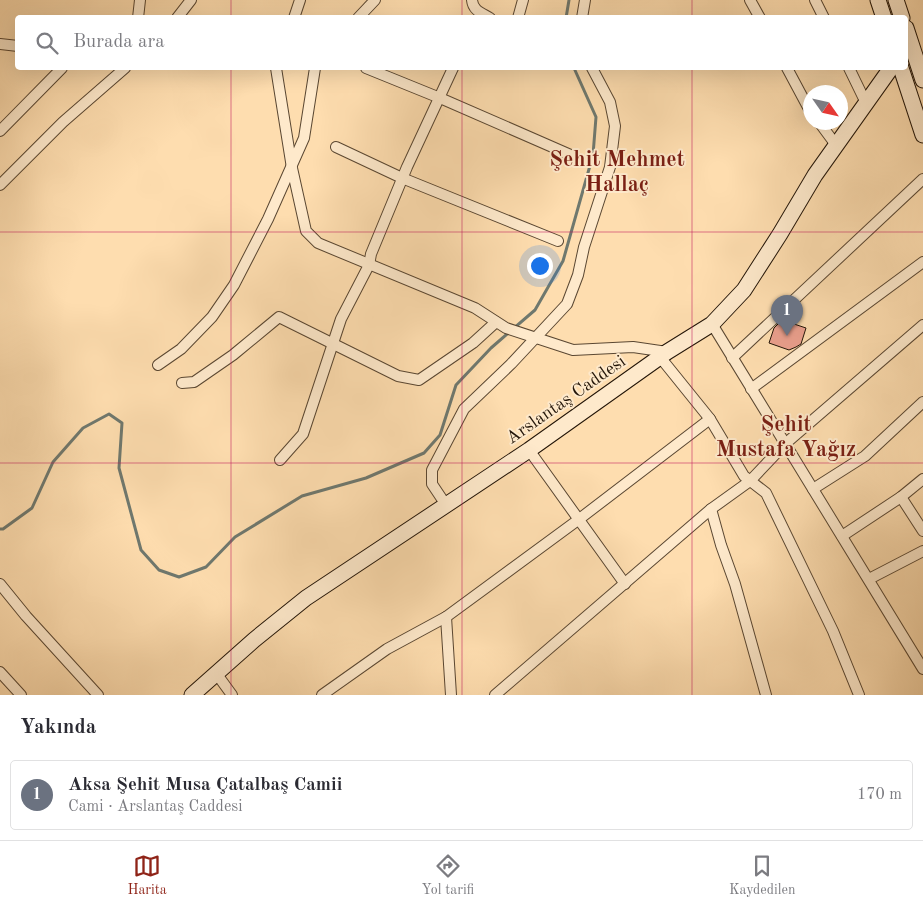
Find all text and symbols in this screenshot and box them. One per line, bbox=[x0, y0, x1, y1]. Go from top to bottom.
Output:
search box bbox=[15, 15, 908, 70]
icon: search bbox=[33, 29, 61, 57]
text: Burada ara bbox=[73, 33, 165, 52]
north arrow bbox=[803, 85, 848, 130]
district label: Şehit Mehmet Hallaç bbox=[549, 149, 685, 196]
your location bbox=[527, 253, 553, 279]
pin: 1 bbox=[771, 295, 803, 336]
street label: Arslantaş Caddesi bbox=[503, 352, 629, 448]
district label: Şehit Mustafa Yağız bbox=[716, 414, 856, 461]
text: Yakında bbox=[20, 717, 96, 738]
text: Aksa Şehit Musa Çatalbaş Camii bbox=[68, 776, 342, 795]
text: 1 bbox=[32, 787, 42, 803]
text: 170 m bbox=[857, 787, 902, 803]
text: Cami · Arslantaş Caddesi bbox=[68, 799, 243, 815]
tab: Harita bbox=[127, 852, 167, 899]
tab: Yol tarifi bbox=[422, 852, 474, 899]
tab: Kaydedilen bbox=[729, 852, 796, 899]

